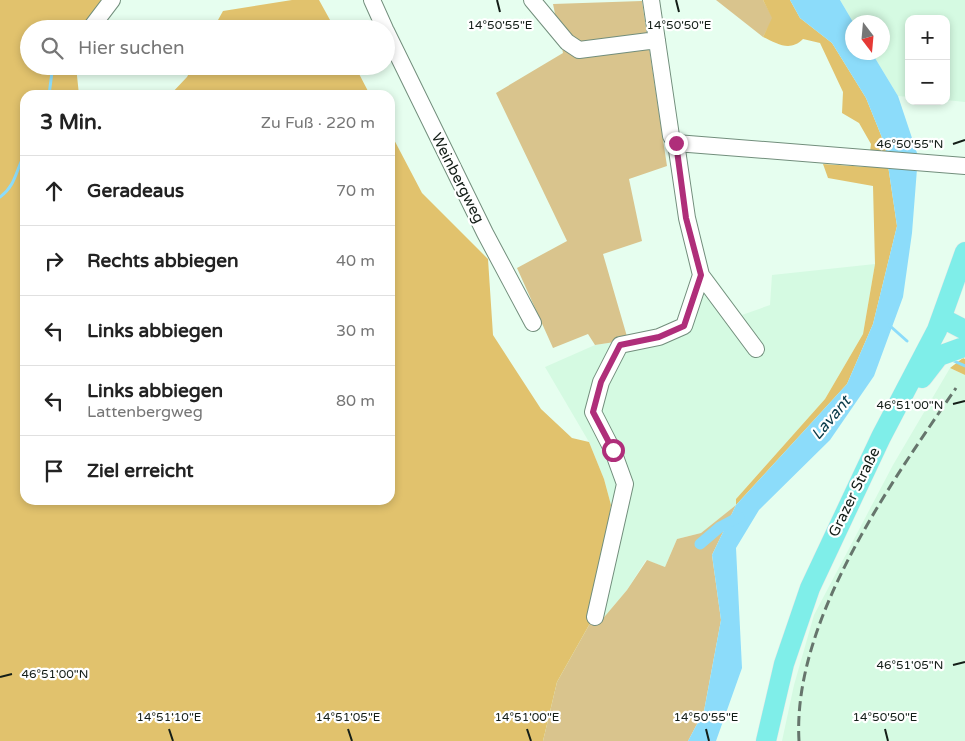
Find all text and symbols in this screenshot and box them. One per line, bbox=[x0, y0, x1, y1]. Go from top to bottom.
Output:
north arrow bbox=[845, 15, 890, 60]
map controls bbox=[905, 15, 950, 105]
button: + bbox=[905, 15, 950, 60]
text: 14°50'55"E bbox=[467, 18, 533, 32]
text: 14°50'50"E bbox=[646, 18, 712, 32]
search box bbox=[20, 20, 395, 75]
icon: search bbox=[38, 34, 66, 62]
text: Hier suchen bbox=[78, 37, 185, 59]
button: − bbox=[905, 60, 950, 105]
text: 3 Min. bbox=[40, 110, 102, 135]
text: Zu Fuß · 220 m bbox=[261, 113, 375, 133]
street label: Weinbergweg bbox=[428, 130, 488, 226]
route end bbox=[665, 132, 688, 155]
text: 46°50'55"N bbox=[877, 137, 943, 151]
icon: ahead bbox=[40, 177, 68, 205]
text: Geradeaus bbox=[87, 180, 184, 202]
text: 70 m bbox=[336, 181, 375, 201]
icon: right bbox=[40, 247, 68, 275]
text: Rechts abbiegen bbox=[87, 250, 239, 272]
text: 40 m bbox=[336, 251, 375, 271]
icon: left bbox=[40, 317, 68, 345]
text: Links abbiegen bbox=[87, 320, 223, 342]
text: 30 m bbox=[336, 321, 375, 341]
text: Links abbiegen bbox=[87, 380, 223, 402]
icon: left bbox=[40, 387, 68, 415]
text: 80 m bbox=[336, 391, 375, 411]
water label: Lavant bbox=[807, 391, 856, 444]
text: 46°51'00"N bbox=[877, 398, 943, 412]
text: Lattenbergweg bbox=[87, 402, 203, 422]
route start bbox=[602, 439, 625, 462]
street label: Grazer Straße bbox=[825, 444, 883, 540]
icon: arrive bbox=[40, 457, 68, 485]
text: Ziel erreicht bbox=[87, 460, 194, 482]
text: 46°51'05"N bbox=[877, 658, 943, 672]
text: 46°51'00"N bbox=[22, 667, 88, 681]
text: 14°51'10"E bbox=[136, 710, 202, 724]
text: 14°51'05"E bbox=[315, 710, 381, 724]
text: 14°51'00"E bbox=[494, 710, 560, 724]
text: 14°50'55"E bbox=[673, 710, 739, 724]
text: 14°50'50"E bbox=[852, 710, 918, 724]

